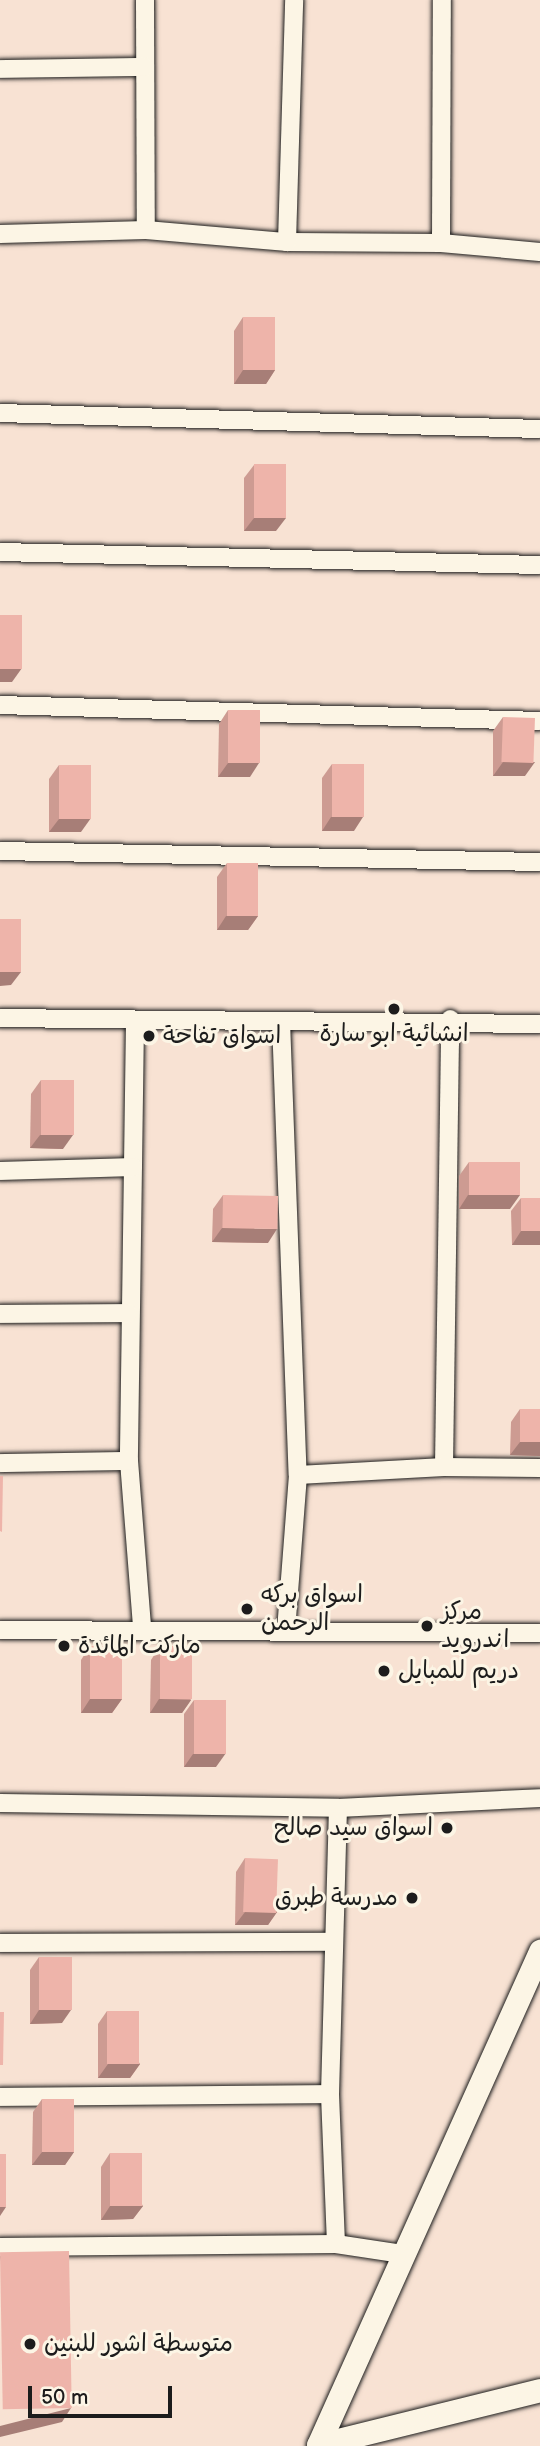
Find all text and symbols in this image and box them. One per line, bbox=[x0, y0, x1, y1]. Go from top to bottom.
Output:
marker: انشائية ابو سارة bbox=[386, 1001, 402, 1017]
place label: انشائية ابو سارة bbox=[319, 1020, 469, 1048]
place label: اسواق تفاحة bbox=[163, 1022, 281, 1050]
marker: اسواق تفاحة bbox=[141, 1028, 157, 1044]
place label: اسواق بركه الرحمن bbox=[261, 1581, 363, 1637]
place label: مركز اندرويد bbox=[441, 1598, 509, 1654]
marker: اسواق بركه الرحمن bbox=[239, 1601, 255, 1617]
marker: مركز اندرويد bbox=[419, 1618, 435, 1634]
place label: ماركت المائدة bbox=[78, 1632, 201, 1660]
marker: ماركت المائدة bbox=[56, 1638, 72, 1654]
place label: دريم للمبايل bbox=[398, 1657, 519, 1685]
marker: دريم للمبايل bbox=[376, 1663, 392, 1679]
place label: اسواق سيد صالح bbox=[274, 1814, 433, 1842]
marker: اسواق سيد صالح bbox=[439, 1820, 455, 1836]
place label: مدرسة طبرق bbox=[275, 1884, 398, 1912]
marker: مدرسة طبرق bbox=[404, 1890, 420, 1906]
place label: متوسطة اشور للبنين bbox=[44, 2330, 233, 2358]
marker: متوسطة اشور للبنين bbox=[22, 2336, 38, 2352]
scale bar bbox=[32, 2372, 175, 2416]
text: 50 m bbox=[41, 2385, 88, 2410]

